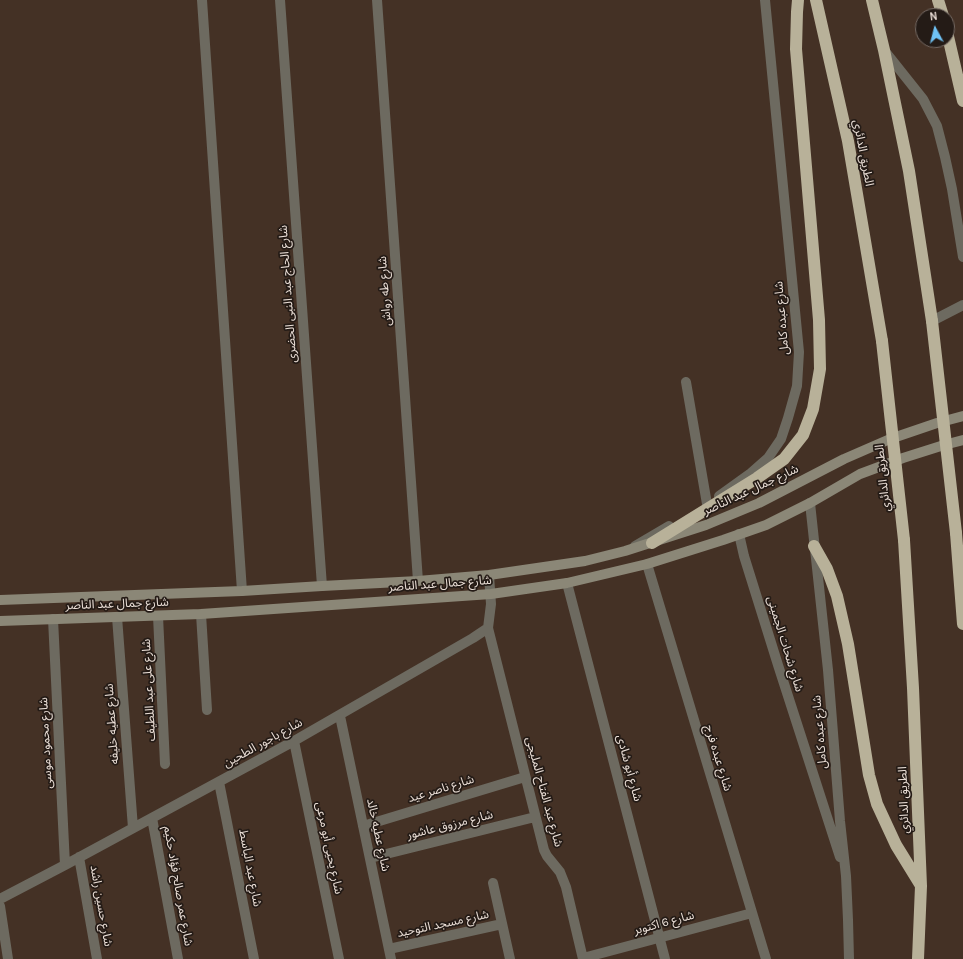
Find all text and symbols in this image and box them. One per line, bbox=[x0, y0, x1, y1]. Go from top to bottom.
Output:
north arrow bbox=[915, 8, 955, 48]
text: N bbox=[929, 10, 938, 24]
street label: الطريق الدائري bbox=[850, 119, 876, 187]
street label: شارع الحاج عبد النبى الحضرى bbox=[276, 225, 300, 363]
street label: شارع طه رواش bbox=[375, 255, 395, 327]
street label: شارع عبده كامل bbox=[772, 281, 792, 355]
street label: الطريق الدائري bbox=[872, 444, 894, 512]
street label: شارع جمال عبد الناصر bbox=[701, 462, 801, 518]
street label: شارع جمال عبد الناصر bbox=[388, 573, 492, 595]
street label: شارع شحات الجمينى bbox=[764, 594, 806, 694]
street label: شارع جمال عبد الناصر bbox=[65, 595, 169, 613]
street label: شارع على عبد اللطيف bbox=[139, 638, 159, 742]
street label: شارع عطيه خليفه bbox=[102, 683, 122, 765]
street label: شارع عبده كامل bbox=[810, 695, 830, 769]
street label: شارع محمود موسى bbox=[36, 697, 56, 789]
street label: شارع باجور الطحين bbox=[221, 715, 305, 771]
street label: شارع عبده فرج bbox=[701, 723, 735, 793]
street label: شارع أبو شادى bbox=[613, 733, 645, 803]
street label: شارع عبد الفتاح المليجى bbox=[522, 735, 566, 849]
street label: الطريق الدائري bbox=[896, 766, 912, 834]
street label: شارع ناصر عيد bbox=[406, 772, 476, 806]
street label: شارع عطيه خالد bbox=[363, 797, 393, 873]
street label: شارع يحيى أبو مرعى bbox=[312, 801, 346, 895]
street label: شارع مرزوق عاشور bbox=[405, 807, 495, 843]
street label: شارع عمر صالح فؤاد حكيم bbox=[160, 825, 196, 947]
street label: شارع عبد الباسط bbox=[235, 828, 265, 908]
street label: شارع حسين راشد bbox=[87, 864, 115, 948]
street label: شارع مسجد التوحيد bbox=[396, 907, 490, 941]
street label: شارع 6 اكتوبر bbox=[632, 908, 696, 938]

